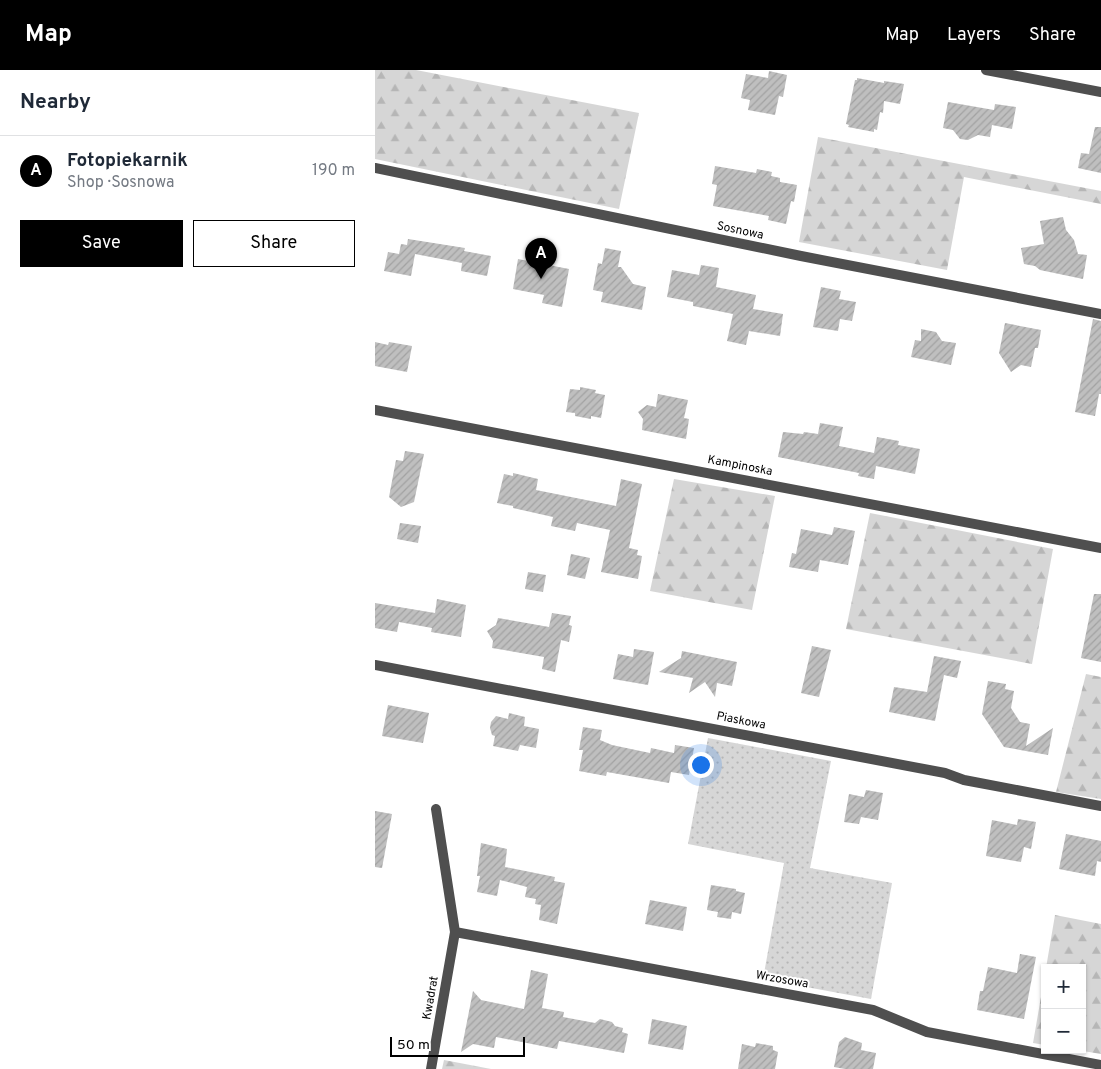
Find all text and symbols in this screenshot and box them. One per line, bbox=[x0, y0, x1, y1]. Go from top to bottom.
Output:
text: Map bbox=[25, 20, 72, 50]
text: Map bbox=[885, 24, 919, 47]
text: Layers bbox=[947, 24, 1001, 47]
text: Share bbox=[1029, 24, 1076, 47]
text: Nearby bbox=[20, 89, 91, 116]
text: Fotopiekarnik bbox=[67, 149, 188, 173]
text: A bbox=[30, 161, 42, 181]
text: 190 m bbox=[312, 161, 355, 181]
text: Shop · Sosnowa bbox=[67, 173, 175, 193]
street label: Sosnowa bbox=[715, 218, 765, 244]
button: Save bbox=[20, 220, 183, 267]
button: Share bbox=[193, 220, 355, 267]
pin: A bbox=[525, 238, 557, 279]
street label: Kampinoska bbox=[706, 452, 774, 480]
street label: Piaskowa bbox=[715, 708, 767, 734]
your location bbox=[688, 752, 714, 778]
map controls bbox=[1041, 964, 1086, 1054]
button: + bbox=[1041, 964, 1086, 1009]
street label: Wrzosowa bbox=[754, 967, 810, 993]
street label: Kwadrat bbox=[419, 975, 443, 1021]
button: − bbox=[1041, 1009, 1086, 1054]
scale bar bbox=[390, 1034, 525, 1057]
text: 50 m bbox=[397, 1037, 430, 1054]

